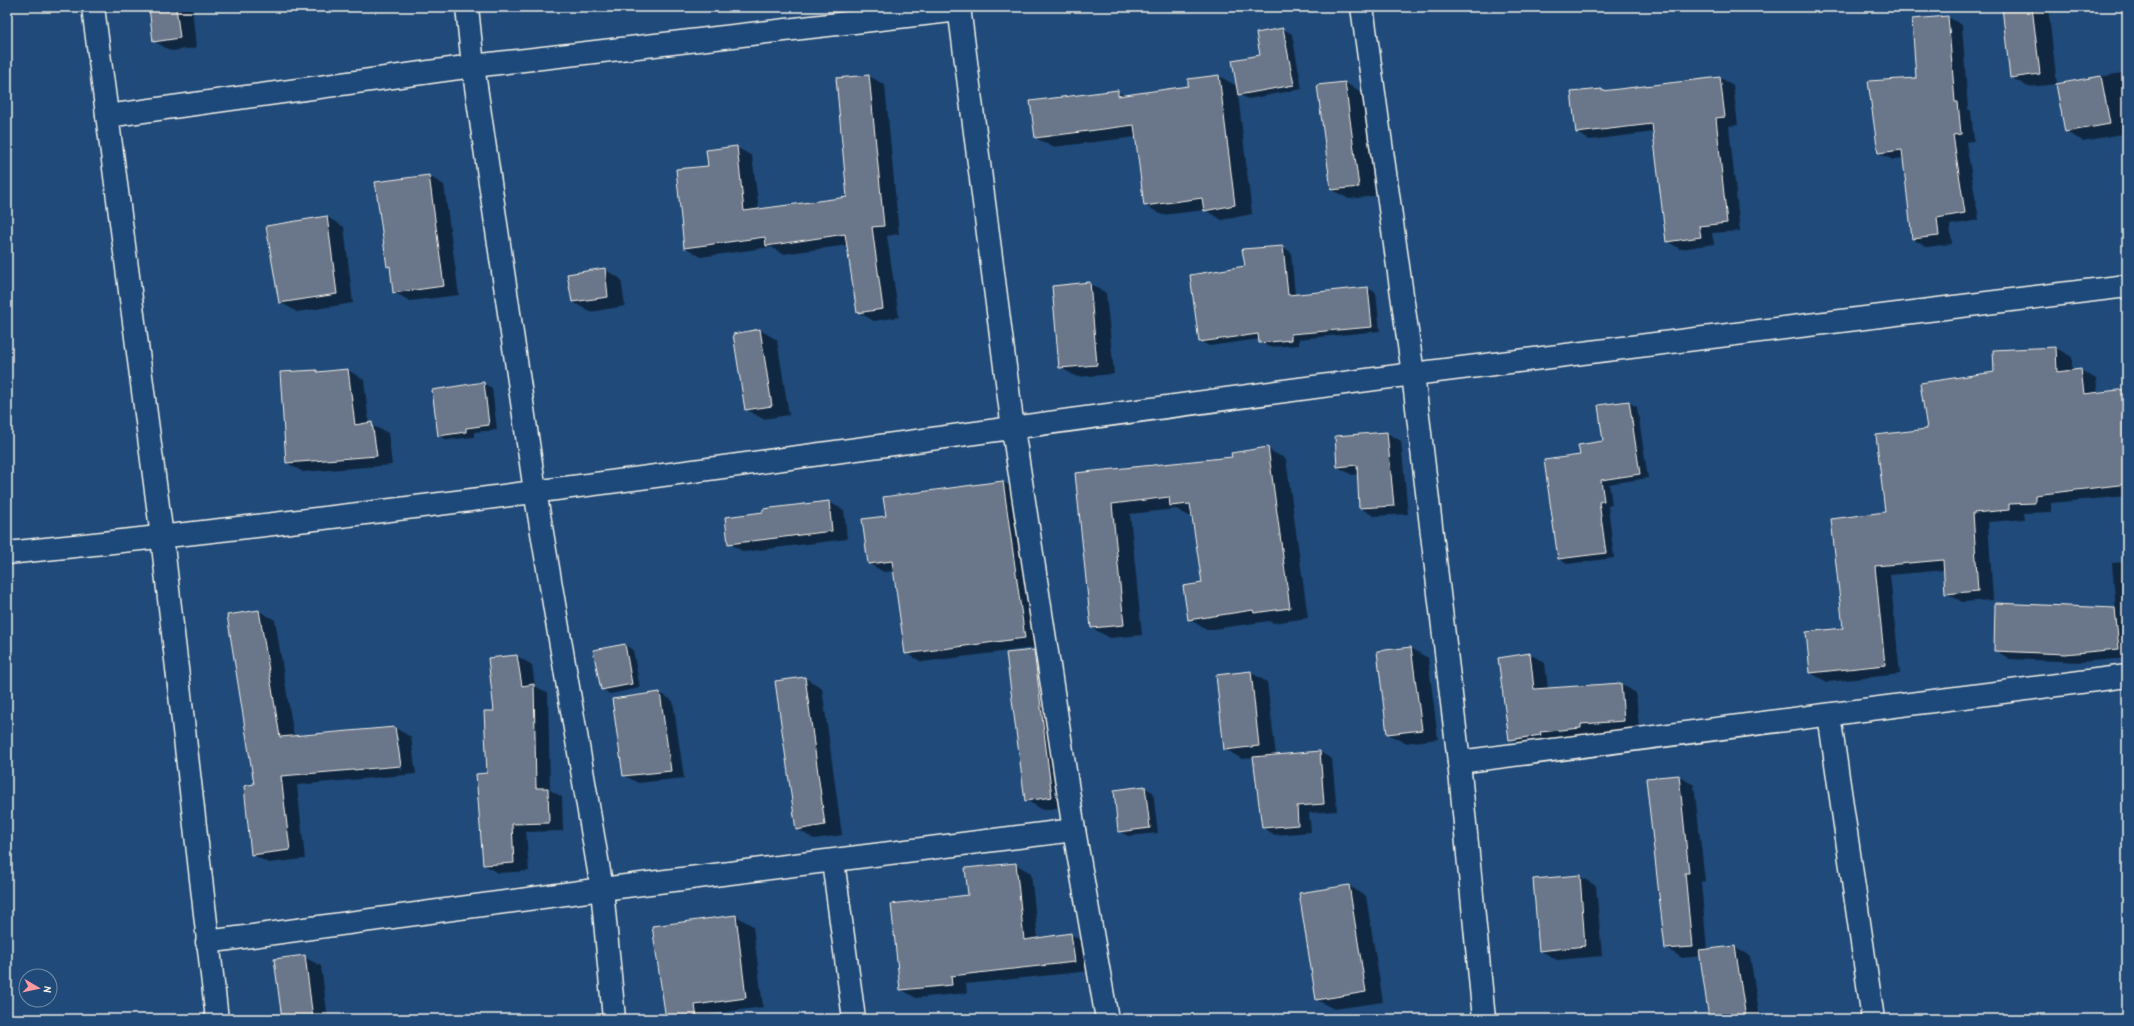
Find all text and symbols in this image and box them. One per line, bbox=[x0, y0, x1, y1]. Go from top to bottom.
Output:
north arrow bbox=[18, 968, 58, 1008]
text: N bbox=[40, 986, 55, 994]

